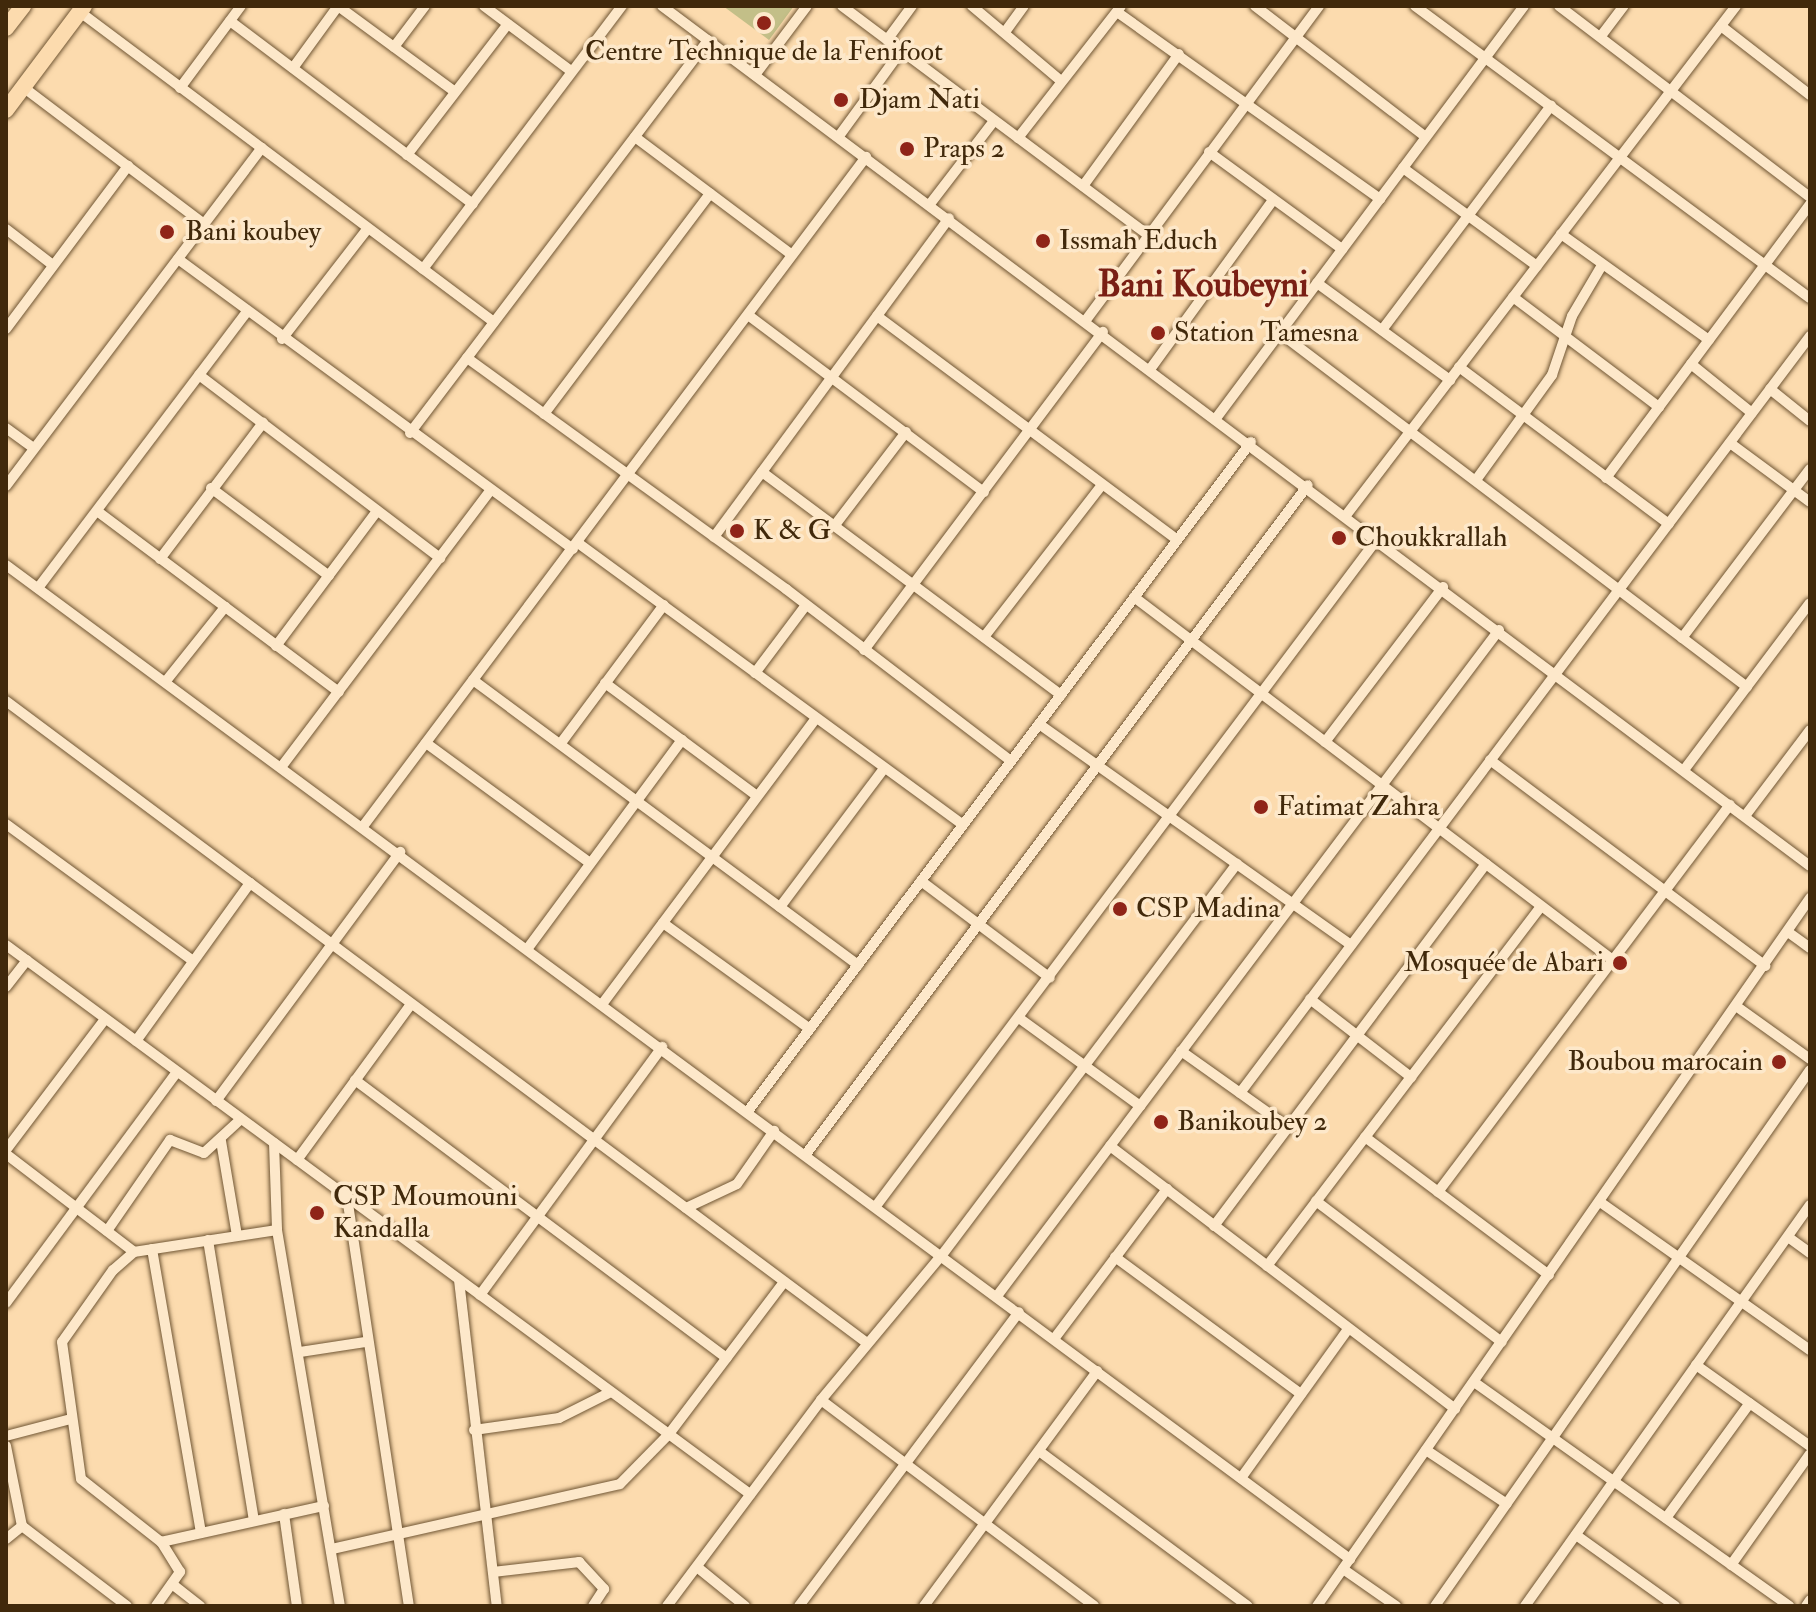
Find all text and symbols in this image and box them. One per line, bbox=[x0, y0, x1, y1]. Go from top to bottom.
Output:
marker: Centre Technique de la Fenifoot bbox=[755, 14, 773, 32]
place label: Centre Technique de la Fenifoot bbox=[585, 35, 943, 69]
place label: Djam Nati bbox=[859, 83, 980, 117]
marker: Djam Nati bbox=[830, 89, 852, 111]
place label: Praps 2 bbox=[923, 132, 1005, 166]
marker: Praps 2 bbox=[898, 140, 916, 158]
place label: Bani koubey bbox=[185, 215, 321, 249]
marker: Bani koubey bbox=[156, 221, 178, 243]
place label: Issmah Educh bbox=[1059, 224, 1218, 258]
marker: Issmah Educh bbox=[1034, 232, 1052, 250]
district label: Bani Koubeyni bbox=[1097, 263, 1309, 307]
place label: Station Tamesna bbox=[1174, 316, 1358, 350]
marker: Station Tamesna bbox=[1149, 324, 1167, 342]
place label: K & G bbox=[753, 514, 831, 548]
place label: Choukkrallah bbox=[1355, 521, 1507, 555]
marker: K & G bbox=[728, 522, 746, 540]
marker: Choukkrallah bbox=[1330, 529, 1348, 547]
place label: Fatimat Zahra bbox=[1277, 790, 1439, 824]
marker: Fatimat Zahra bbox=[1252, 798, 1270, 816]
place label: CSP Madina bbox=[1136, 892, 1280, 926]
marker: CSP Madina bbox=[1111, 900, 1129, 918]
place label: Mosquée de Abari bbox=[1404, 946, 1604, 980]
marker: Mosquée de Abari bbox=[1611, 954, 1629, 972]
place label: Boubou marocain bbox=[1567, 1045, 1763, 1079]
marker: Boubou marocain bbox=[1770, 1053, 1788, 1071]
place label: Banikoubey 2 bbox=[1177, 1105, 1327, 1139]
marker: Banikoubey 2 bbox=[1152, 1113, 1170, 1131]
place label: CSP Moumouni Kandalla bbox=[333, 1180, 517, 1246]
marker: CSP Moumouni Kandalla bbox=[308, 1204, 326, 1222]

